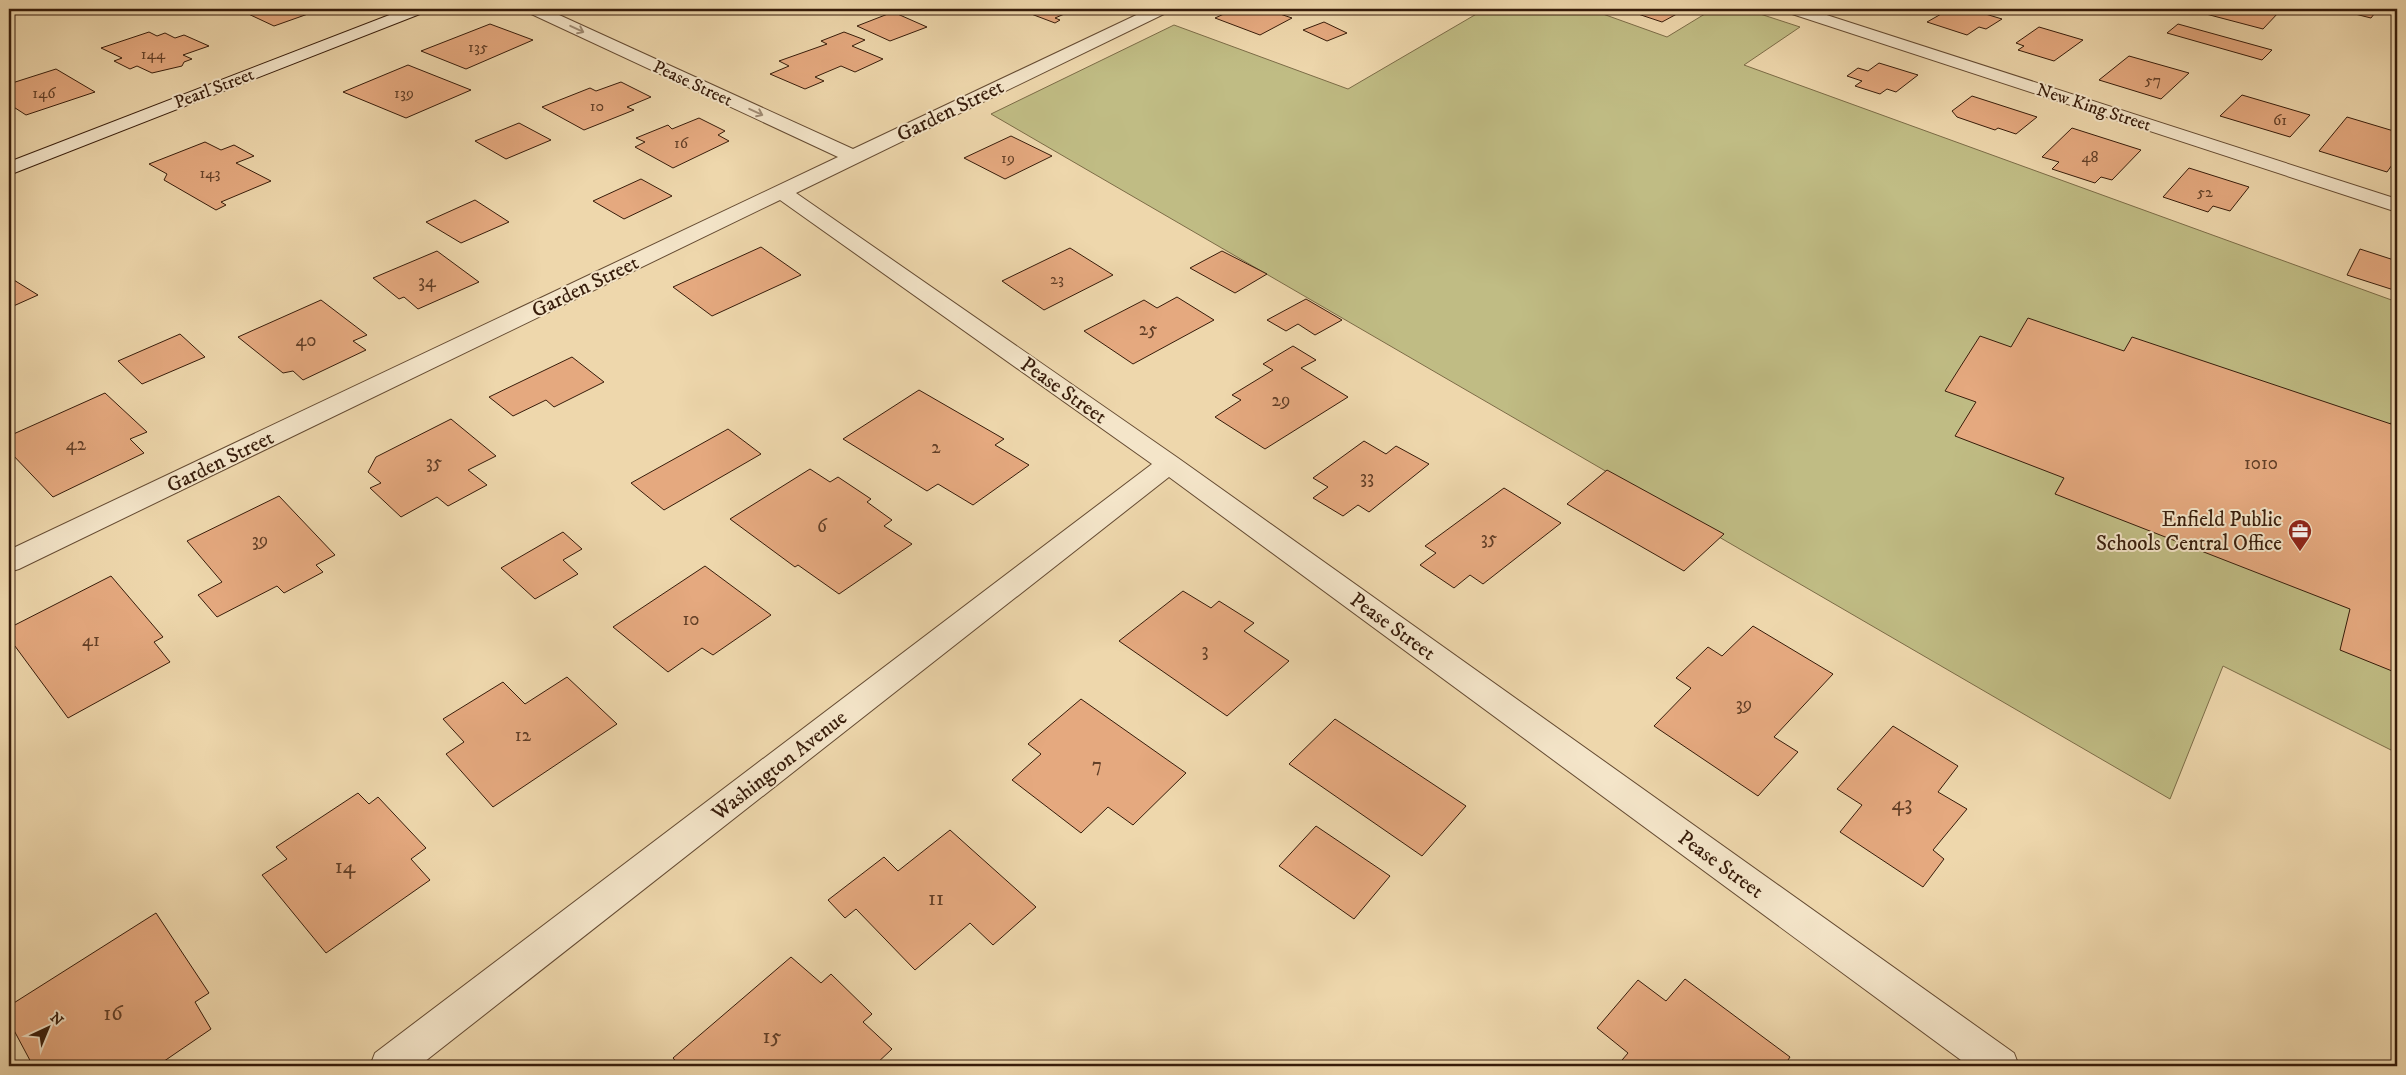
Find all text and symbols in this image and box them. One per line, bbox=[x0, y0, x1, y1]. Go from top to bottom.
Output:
one-way arrow bbox=[569, 25, 584, 34]
house number: 135 bbox=[468, 37, 488, 57]
house number: 144 bbox=[141, 44, 166, 64]
street label: Pease Street bbox=[649, 56, 736, 112]
street label: Pearl Street bbox=[171, 64, 258, 114]
house number: 57 bbox=[2145, 70, 2161, 90]
street label: Garden Street bbox=[893, 74, 1008, 148]
street label: New King Street bbox=[2034, 79, 2154, 137]
house number: 146 bbox=[32, 83, 56, 103]
house number: 139 bbox=[394, 83, 414, 103]
house number: 10 bbox=[590, 96, 604, 116]
one-way arrow bbox=[748, 107, 763, 117]
house number: 61 bbox=[2273, 110, 2287, 130]
house number: 16 bbox=[674, 133, 689, 153]
house number: 48 bbox=[2081, 147, 2099, 167]
house number: 19 bbox=[1001, 148, 1015, 168]
house number: 143 bbox=[199, 163, 221, 183]
house number: 52 bbox=[2197, 182, 2213, 202]
street label: Garden Street bbox=[528, 250, 643, 324]
house number: 23 bbox=[1050, 269, 1064, 289]
house number: 34 bbox=[418, 270, 437, 293]
house number: 25 bbox=[1139, 318, 1158, 341]
house number: 40 bbox=[295, 329, 317, 352]
street label: Pease Street bbox=[1015, 352, 1112, 430]
house number: 29 bbox=[1272, 389, 1290, 412]
street label: Garden Street bbox=[163, 425, 278, 499]
house number: 42 bbox=[66, 433, 87, 456]
house number: 2 bbox=[931, 436, 941, 459]
house number: 35 bbox=[426, 451, 443, 474]
house number: 1010 bbox=[2244, 452, 2278, 475]
house number: 33 bbox=[1360, 466, 1374, 489]
place label: Enfield Public Schools Central Office bbox=[2096, 507, 2282, 557]
house number: 6 bbox=[817, 515, 828, 538]
office icon: Enfield Public Schools Central Office bbox=[2287, 518, 2313, 552]
house number: 35 bbox=[1481, 527, 1498, 550]
house number: 39 bbox=[252, 529, 268, 552]
street label: Pease Street bbox=[1345, 587, 1440, 667]
house number: 10 bbox=[682, 608, 700, 631]
house number: 41 bbox=[82, 629, 100, 652]
house number: 3 bbox=[1201, 639, 1209, 662]
house number: 39 bbox=[1736, 693, 1752, 716]
street label: Washington Avenue bbox=[706, 705, 853, 827]
house number: 12 bbox=[515, 724, 532, 747]
house number: 7 bbox=[1092, 754, 1102, 777]
house number: 43 bbox=[1892, 790, 1912, 817]
street label: Pease Street bbox=[1673, 825, 1768, 905]
house number: 14 bbox=[335, 853, 357, 880]
house number: 11 bbox=[928, 885, 944, 912]
house number: 16 bbox=[103, 1000, 124, 1027]
north arrow bbox=[22, 1002, 72, 1052]
text: N bbox=[46, 1009, 67, 1030]
house number: 15 bbox=[763, 1023, 782, 1050]

